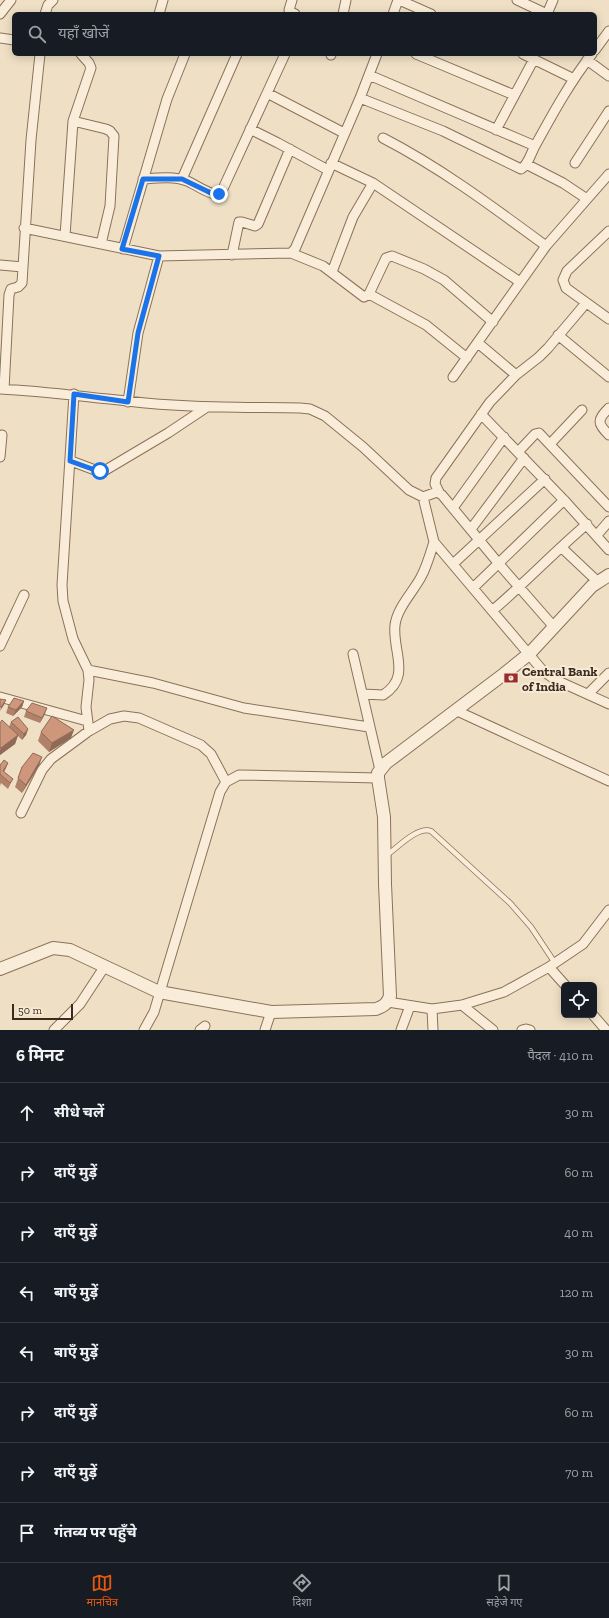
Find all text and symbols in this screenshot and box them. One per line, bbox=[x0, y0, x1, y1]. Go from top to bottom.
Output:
search box bbox=[12, 12, 597, 56]
icon: search bbox=[26, 23, 48, 45]
text: यहाँ खोजें bbox=[58, 24, 109, 42]
route end bbox=[210, 185, 228, 203]
route start bbox=[91, 462, 109, 480]
place label: Central Bank of India bbox=[522, 664, 598, 694]
bank icon: Central Bank of India bbox=[503, 670, 519, 686]
map controls bbox=[561, 982, 597, 1018]
button: locate bbox=[561, 982, 597, 1018]
scale bar bbox=[12, 1002, 73, 1021]
text: 50 m bbox=[18, 1004, 42, 1017]
text: 6 मिनट bbox=[16, 1045, 64, 1065]
text: पैदल · 410 m bbox=[527, 1048, 593, 1063]
icon: ahead bbox=[16, 1102, 38, 1124]
text: सीधे चलें bbox=[54, 1103, 104, 1121]
text: 30 m bbox=[565, 1105, 593, 1120]
icon: right bbox=[16, 1162, 38, 1184]
text: दाएँ मुड़ें bbox=[54, 1163, 97, 1181]
text: 60 m bbox=[564, 1165, 593, 1180]
icon: right bbox=[16, 1222, 38, 1244]
text: दाएँ मुड़ें bbox=[54, 1223, 97, 1241]
text: 40 m bbox=[564, 1225, 593, 1240]
icon: left bbox=[16, 1282, 38, 1304]
text: बाएँ मुड़ें bbox=[54, 1283, 98, 1301]
text: 120 m bbox=[560, 1285, 593, 1300]
icon: left bbox=[16, 1342, 38, 1364]
text: बाएँ मुड़ें bbox=[54, 1343, 98, 1361]
text: 30 m bbox=[565, 1345, 593, 1360]
icon: right bbox=[16, 1402, 38, 1424]
text: दाएँ मुड़ें bbox=[54, 1403, 97, 1421]
text: 60 m bbox=[564, 1405, 593, 1420]
icon: right bbox=[16, 1462, 38, 1484]
text: दाएँ मुड़ें bbox=[54, 1463, 97, 1481]
text: 70 m bbox=[565, 1465, 593, 1480]
icon: arrive bbox=[16, 1522, 38, 1544]
text: गंतव्य पर पहुँचे bbox=[54, 1523, 137, 1541]
tab: मानचित्र bbox=[87, 1572, 118, 1610]
tab: दिशा bbox=[291, 1572, 313, 1610]
tab: सहेजे गए bbox=[486, 1572, 522, 1610]

